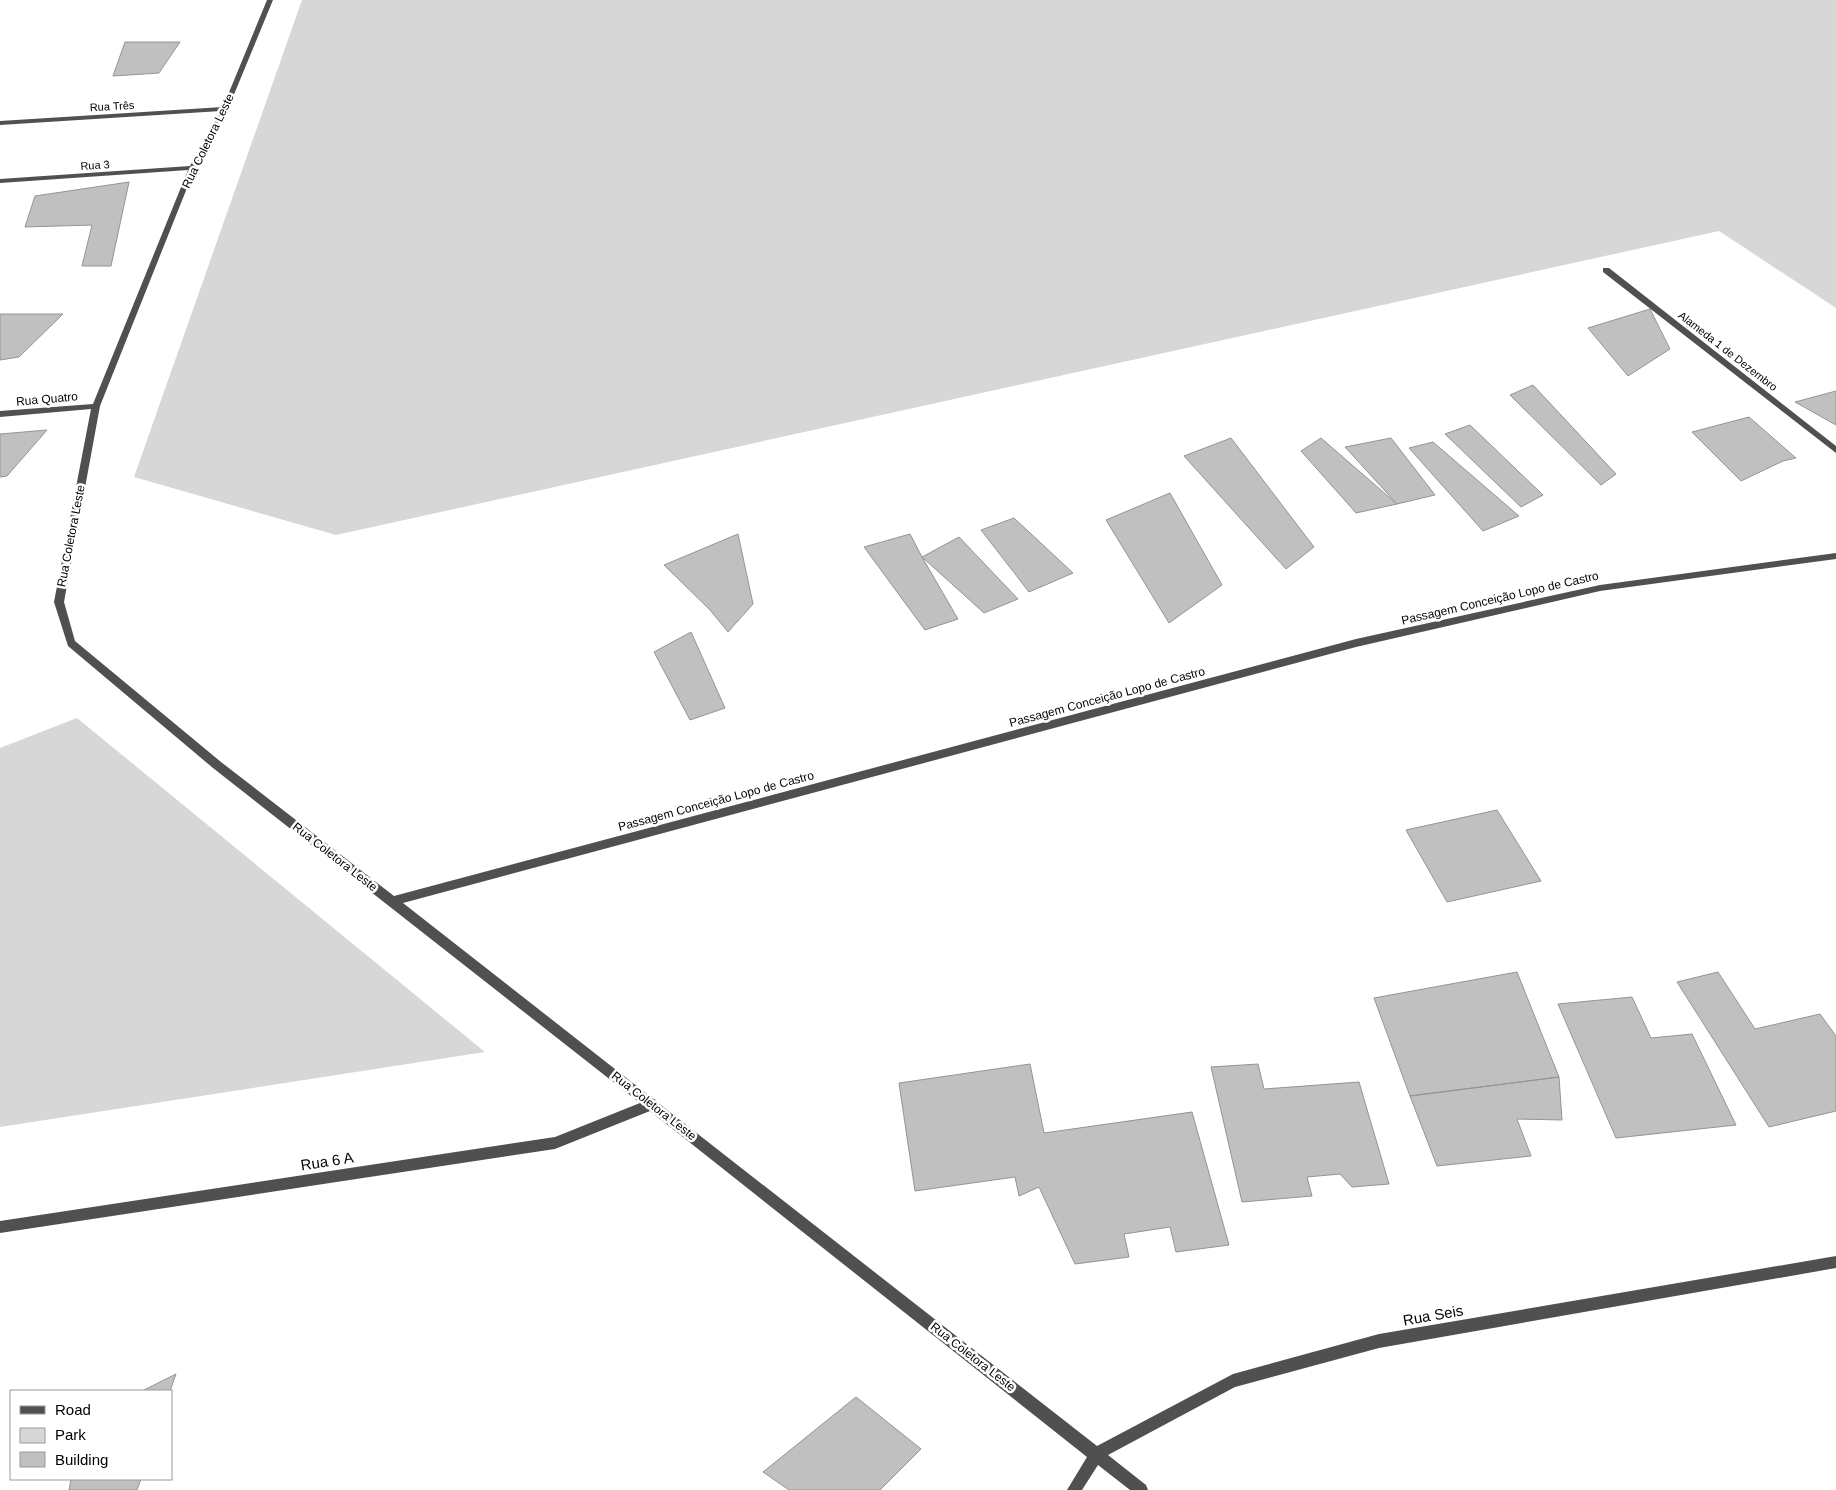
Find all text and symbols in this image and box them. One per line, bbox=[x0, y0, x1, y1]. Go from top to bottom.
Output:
street label: Rua Coletora Leste bbox=[179, 91, 237, 191]
street label: Rua Três bbox=[89, 99, 135, 113]
street label: Rua 3 bbox=[80, 158, 110, 172]
street label: Alameda 1 de Dezembro bbox=[1676, 309, 1780, 393]
street label: Rua Quatro bbox=[15, 389, 79, 409]
street label: Rua Coletora Leste bbox=[54, 484, 88, 588]
street label: Passagem Conceição Lopo de Castro bbox=[1400, 568, 1600, 628]
street label: Passagem Conceição Lopo de Castro bbox=[1008, 664, 1207, 730]
street label: Passagem Conceição Lopo de Castro bbox=[617, 768, 816, 834]
street label: Rua Coletora Leste bbox=[290, 820, 380, 895]
street label: Rua Coletora Leste bbox=[609, 1069, 699, 1144]
street label: Rua 6 A bbox=[299, 1148, 355, 1174]
street label: Rua Seis bbox=[1402, 1301, 1464, 1329]
street label: Rua Coletora Leste bbox=[928, 1320, 1018, 1395]
legend bbox=[10, 1390, 172, 1480]
text: Road bbox=[55, 1401, 91, 1418]
text: Park bbox=[55, 1426, 86, 1443]
text: Building bbox=[55, 1451, 108, 1468]

